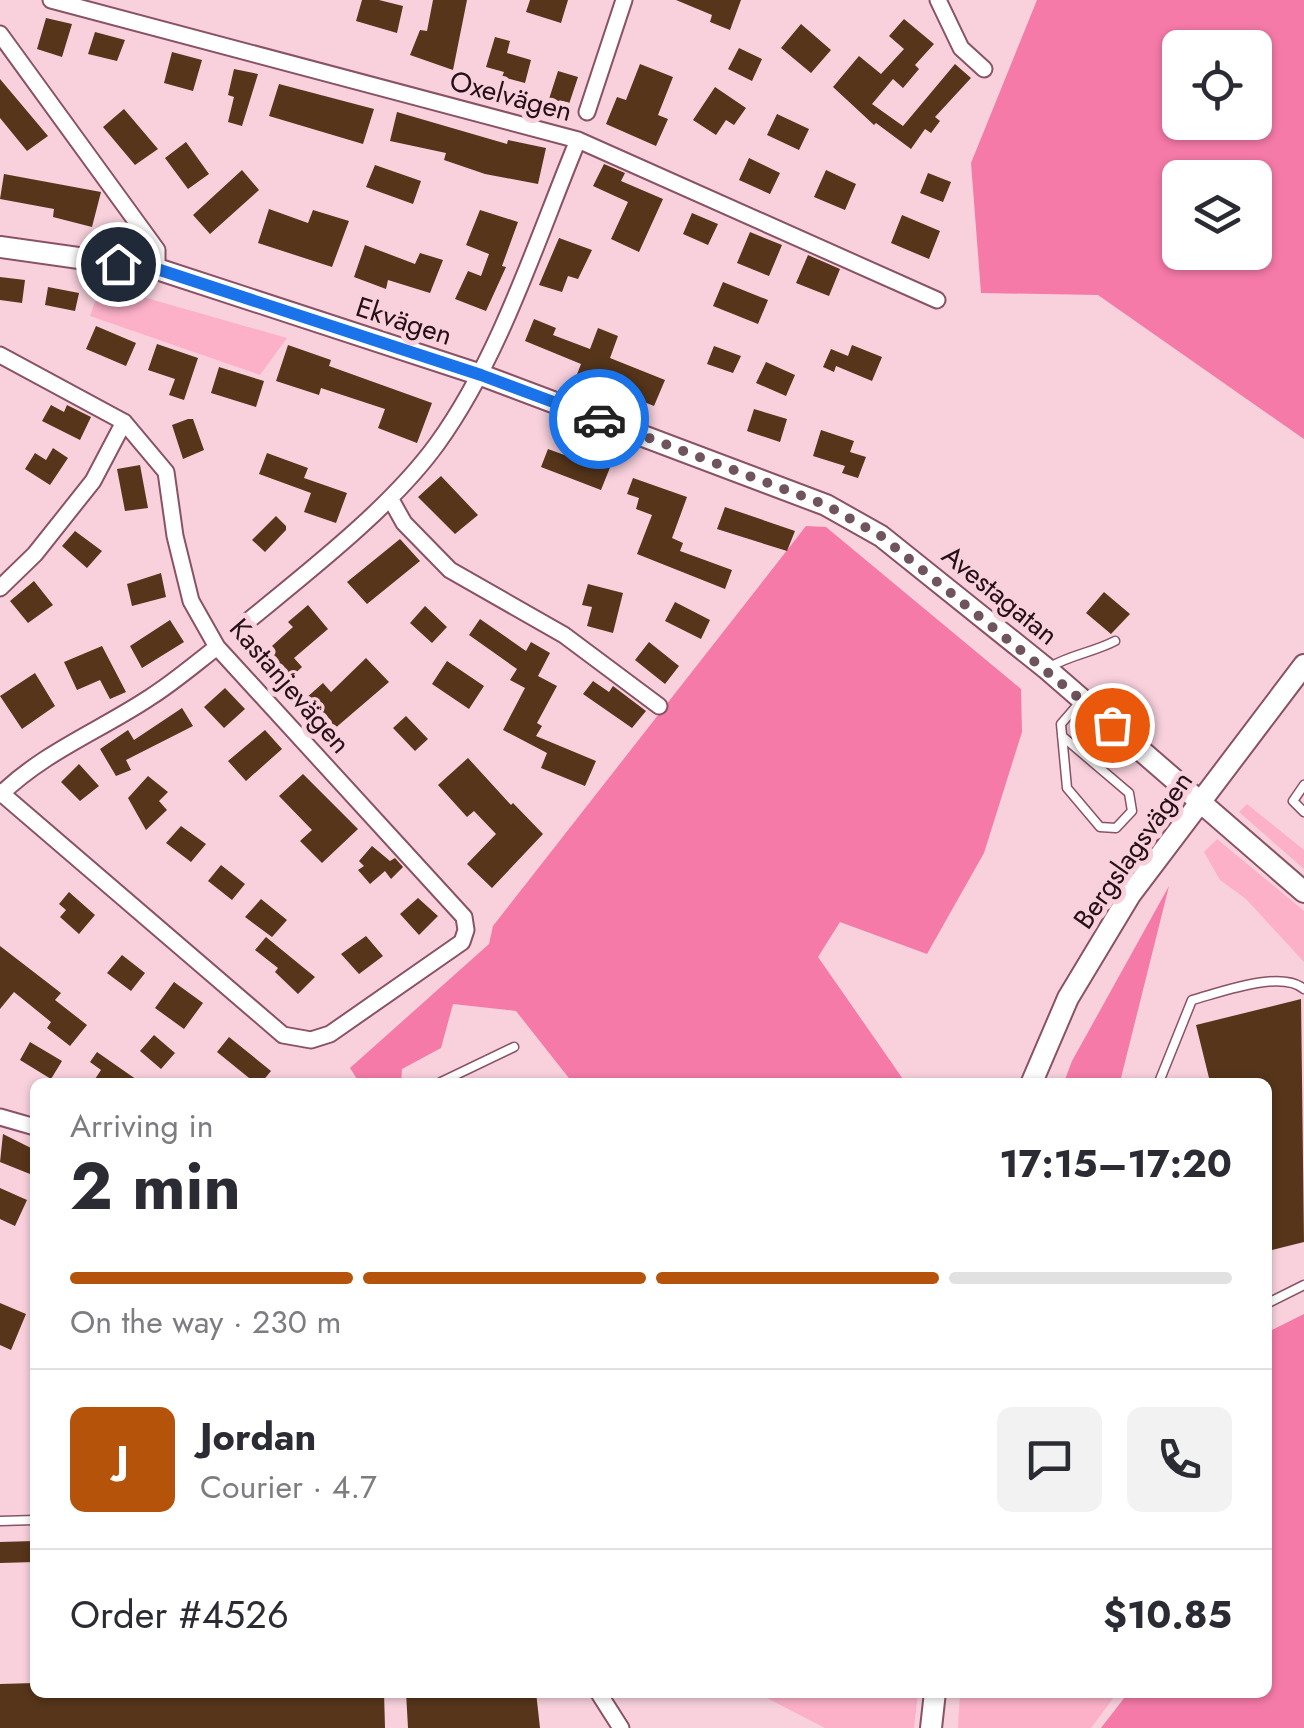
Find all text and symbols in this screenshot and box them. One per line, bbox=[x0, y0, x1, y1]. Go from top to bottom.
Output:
map controls bbox=[1162, 30, 1272, 270]
button: locate bbox=[1162, 30, 1272, 140]
street label: Oxelvägen bbox=[445, 60, 577, 132]
button: layers bbox=[1162, 160, 1272, 270]
pin bbox=[76, 222, 161, 307]
icon: home bbox=[91, 237, 146, 292]
street label: Ekvägen bbox=[351, 286, 457, 356]
courier bbox=[549, 369, 649, 469]
icon: car bbox=[572, 392, 627, 447]
street label: Avestagatan bbox=[933, 535, 1067, 655]
street label: Kastanjevägen bbox=[220, 609, 360, 763]
pin bbox=[1070, 683, 1155, 768]
icon: bag bbox=[1085, 698, 1140, 753]
street label: Bergslagsvägen bbox=[1063, 763, 1203, 937]
text: Arriving in bbox=[70, 1103, 214, 1149]
text: 17:15–17:20 bbox=[999, 1136, 1232, 1191]
text: 2 min bbox=[70, 1139, 241, 1233]
text: On the way · 230 m bbox=[70, 1299, 342, 1345]
button: chat bbox=[997, 1407, 1102, 1512]
button: phone bbox=[1127, 1407, 1232, 1512]
text: Jordan bbox=[200, 1409, 316, 1464]
text: J bbox=[116, 1432, 129, 1487]
text: Courier · 4.7 bbox=[200, 1464, 377, 1510]
text: Order #4526 bbox=[70, 1587, 289, 1642]
text: $10.85 bbox=[1103, 1587, 1232, 1642]

